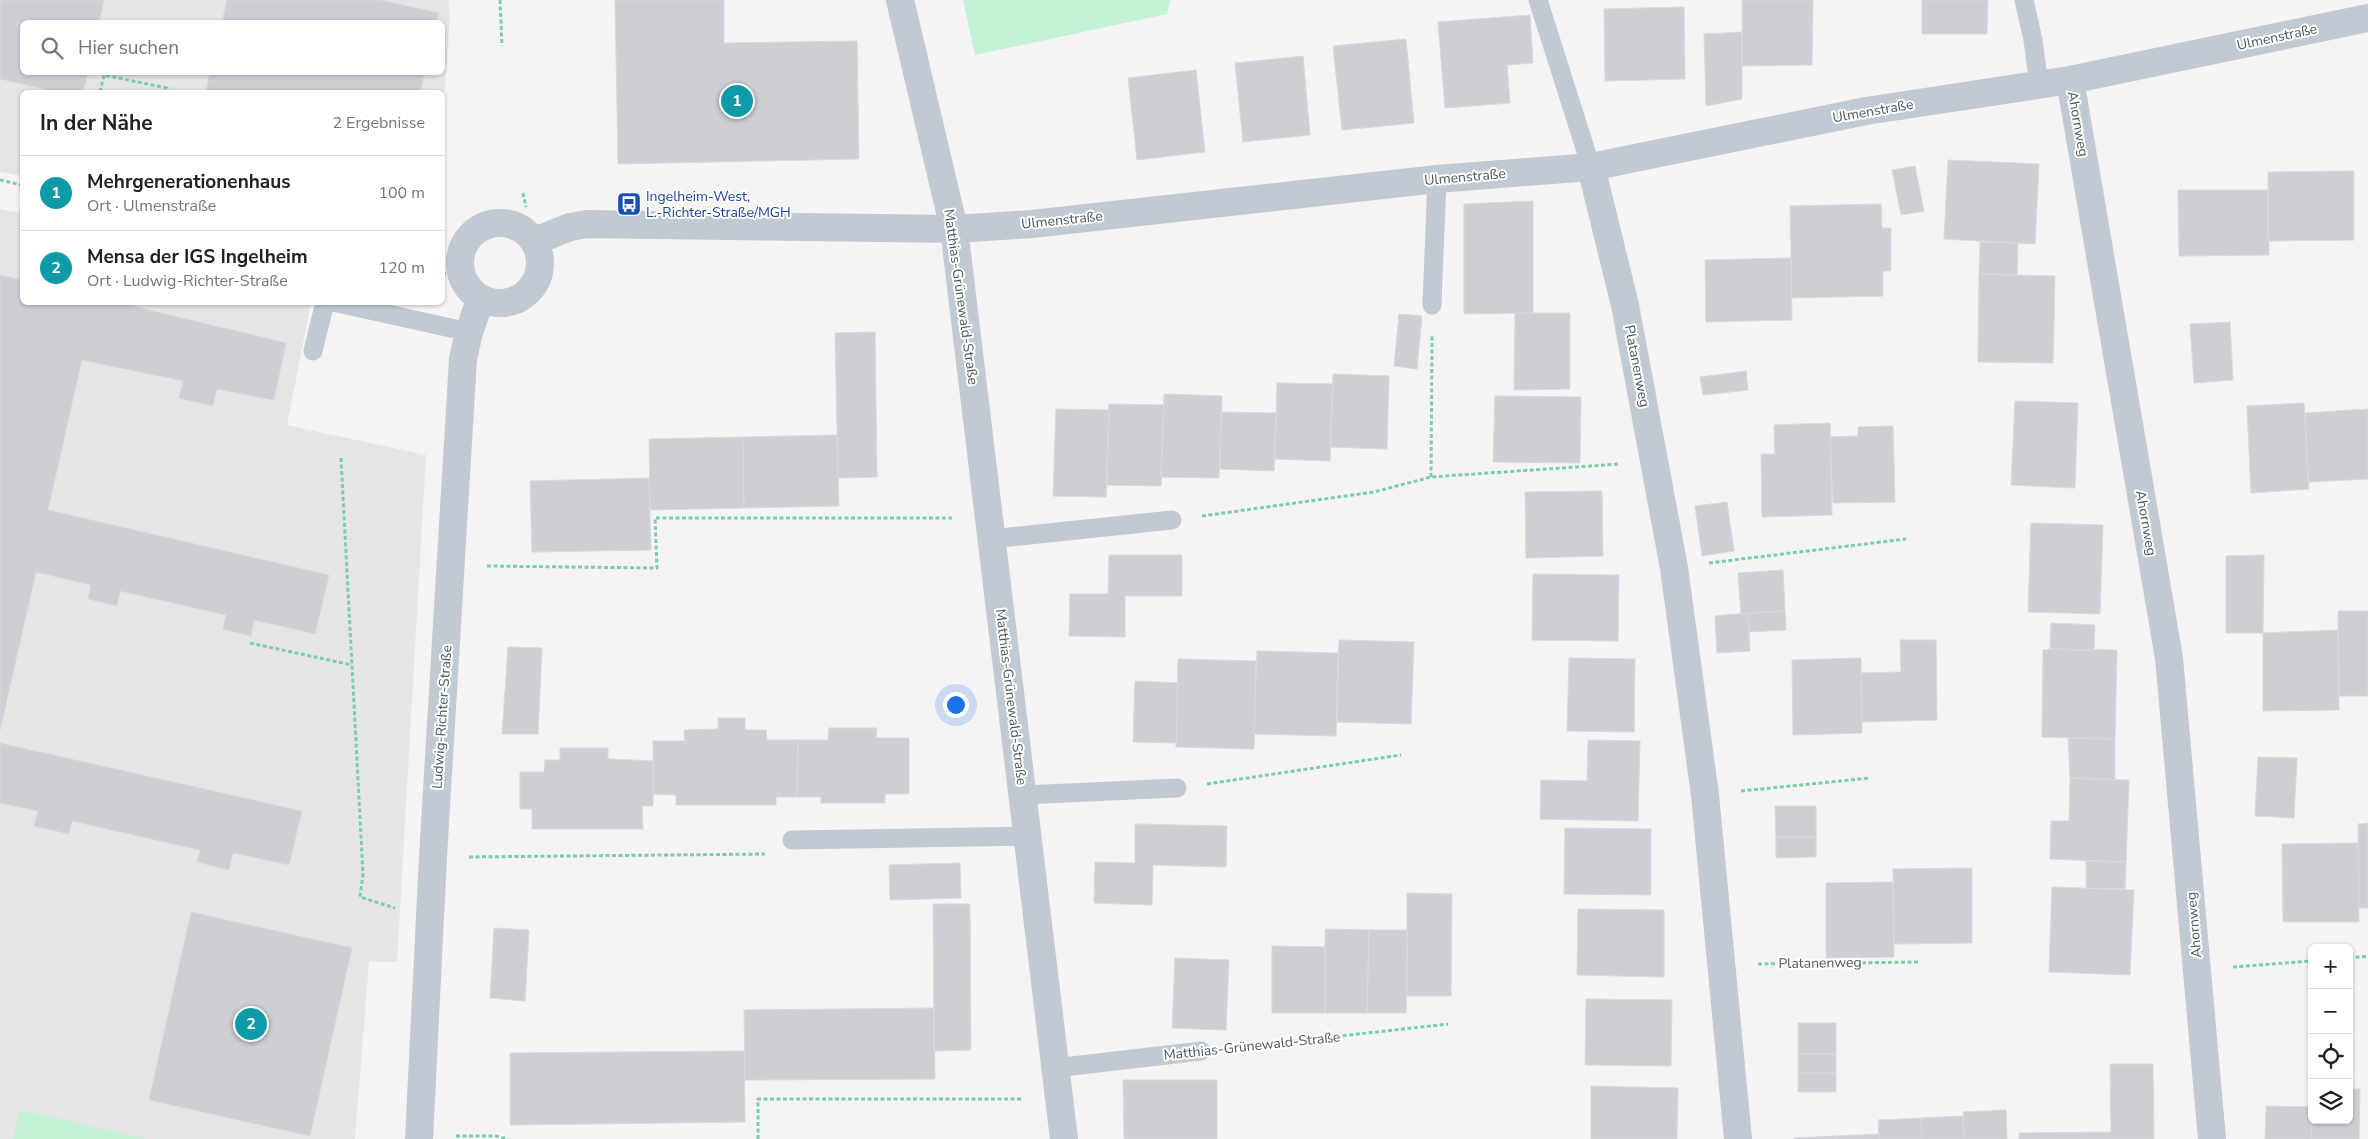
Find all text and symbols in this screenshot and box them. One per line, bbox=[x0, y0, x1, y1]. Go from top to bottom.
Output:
street label: Ulmenstraße bbox=[2235, 19, 2319, 55]
search box bbox=[20, 20, 445, 75]
icon: search bbox=[38, 34, 66, 62]
text: Hier suchen bbox=[78, 35, 179, 61]
pin: 1 bbox=[721, 82, 753, 120]
street label: Ahornweg bbox=[2063, 90, 2093, 158]
street label: Ulmenstraße bbox=[1831, 95, 1915, 127]
text: In der Nähe bbox=[40, 109, 153, 137]
text: 2 Ergebnisse bbox=[332, 112, 425, 134]
street label: Ulmenstraße bbox=[1423, 164, 1507, 190]
text: Mehrgenerationenhaus bbox=[87, 169, 291, 195]
text: 1 bbox=[51, 182, 61, 204]
text: 100 m bbox=[378, 182, 425, 204]
place label: Ingelheim-West, L.-Richter-Straße/MGH bbox=[646, 187, 791, 222]
bus stop icon: Ingelheim-West, L.-Richter-Straße/MGH bbox=[616, 191, 642, 217]
text: Ort · Ulmenstraße bbox=[87, 195, 216, 217]
street label: Ulmenstraße bbox=[1020, 206, 1104, 234]
street label: Matthias-Grünewald-Straße bbox=[939, 208, 983, 386]
text: Mensa der IGS Ingelheim bbox=[87, 244, 308, 270]
text: 2 bbox=[51, 257, 61, 279]
text: 120 m bbox=[378, 257, 425, 279]
text: Ort · Ludwig-Richter-Straße bbox=[87, 270, 288, 292]
street label: Platanenweg bbox=[1620, 323, 1654, 409]
street label: Ahornweg bbox=[2131, 489, 2161, 557]
street label: Matthias-Grünewald-Straße bbox=[991, 608, 1031, 786]
street label: Ludwig-Richter-Straße bbox=[427, 644, 457, 790]
your location bbox=[943, 692, 969, 718]
street label: Ahornweg bbox=[2182, 891, 2206, 959]
map controls bbox=[2308, 944, 2353, 1124]
button: + bbox=[2308, 944, 2353, 989]
street label: Platanenweg bbox=[1778, 953, 1862, 973]
button: − bbox=[2308, 989, 2353, 1034]
pin: 2 bbox=[235, 1005, 267, 1043]
street label: Matthias-Grünewald-Straße bbox=[1163, 1027, 1341, 1065]
button: locate bbox=[2308, 1034, 2353, 1079]
button: layers bbox=[2308, 1079, 2353, 1124]

